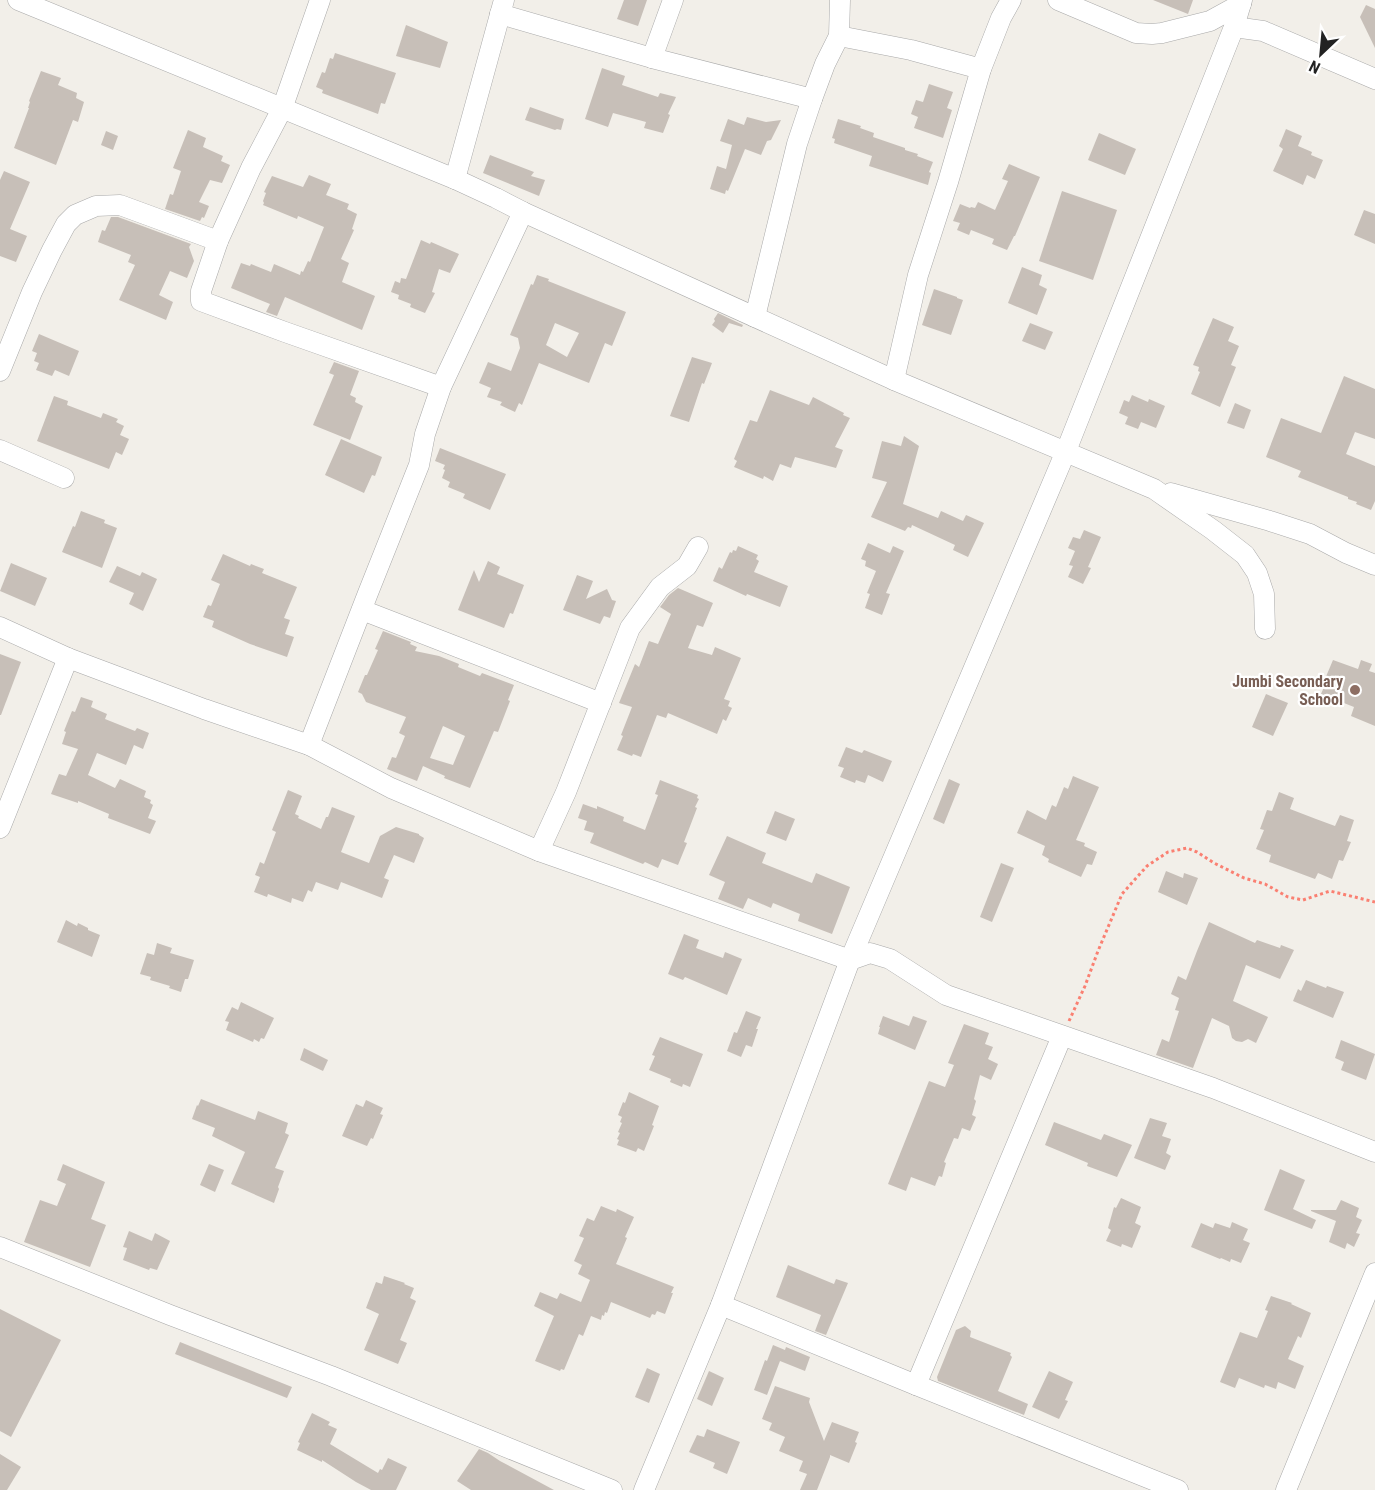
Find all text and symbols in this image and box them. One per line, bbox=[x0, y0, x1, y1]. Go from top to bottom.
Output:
north arrow bbox=[1291, 24, 1351, 84]
text: N bbox=[1306, 56, 1323, 78]
place label: Jumbi Secondary School bbox=[1232, 672, 1343, 709]
marker: Jumbi Secondary School bbox=[1348, 683, 1362, 697]

